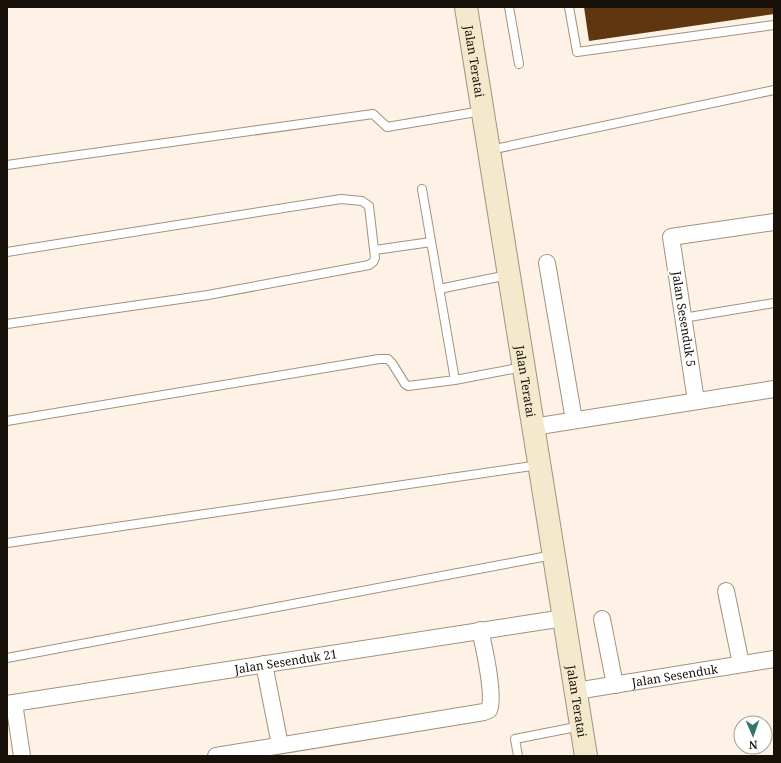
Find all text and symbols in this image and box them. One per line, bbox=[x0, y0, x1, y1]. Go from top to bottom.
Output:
street label: Jalan Teratai bbox=[460, 23, 489, 99]
street label: Jalan Sesenduk 5 bbox=[668, 269, 700, 368]
street label: Jalan Teratai bbox=[512, 343, 540, 419]
street label: Jalan Sesenduk 21 bbox=[232, 645, 338, 677]
street label: Jalan Sesenduk bbox=[629, 660, 720, 691]
street label: Jalan Teratai bbox=[563, 663, 591, 739]
north arrow bbox=[733, 715, 773, 755]
text: N bbox=[748, 738, 758, 753]

